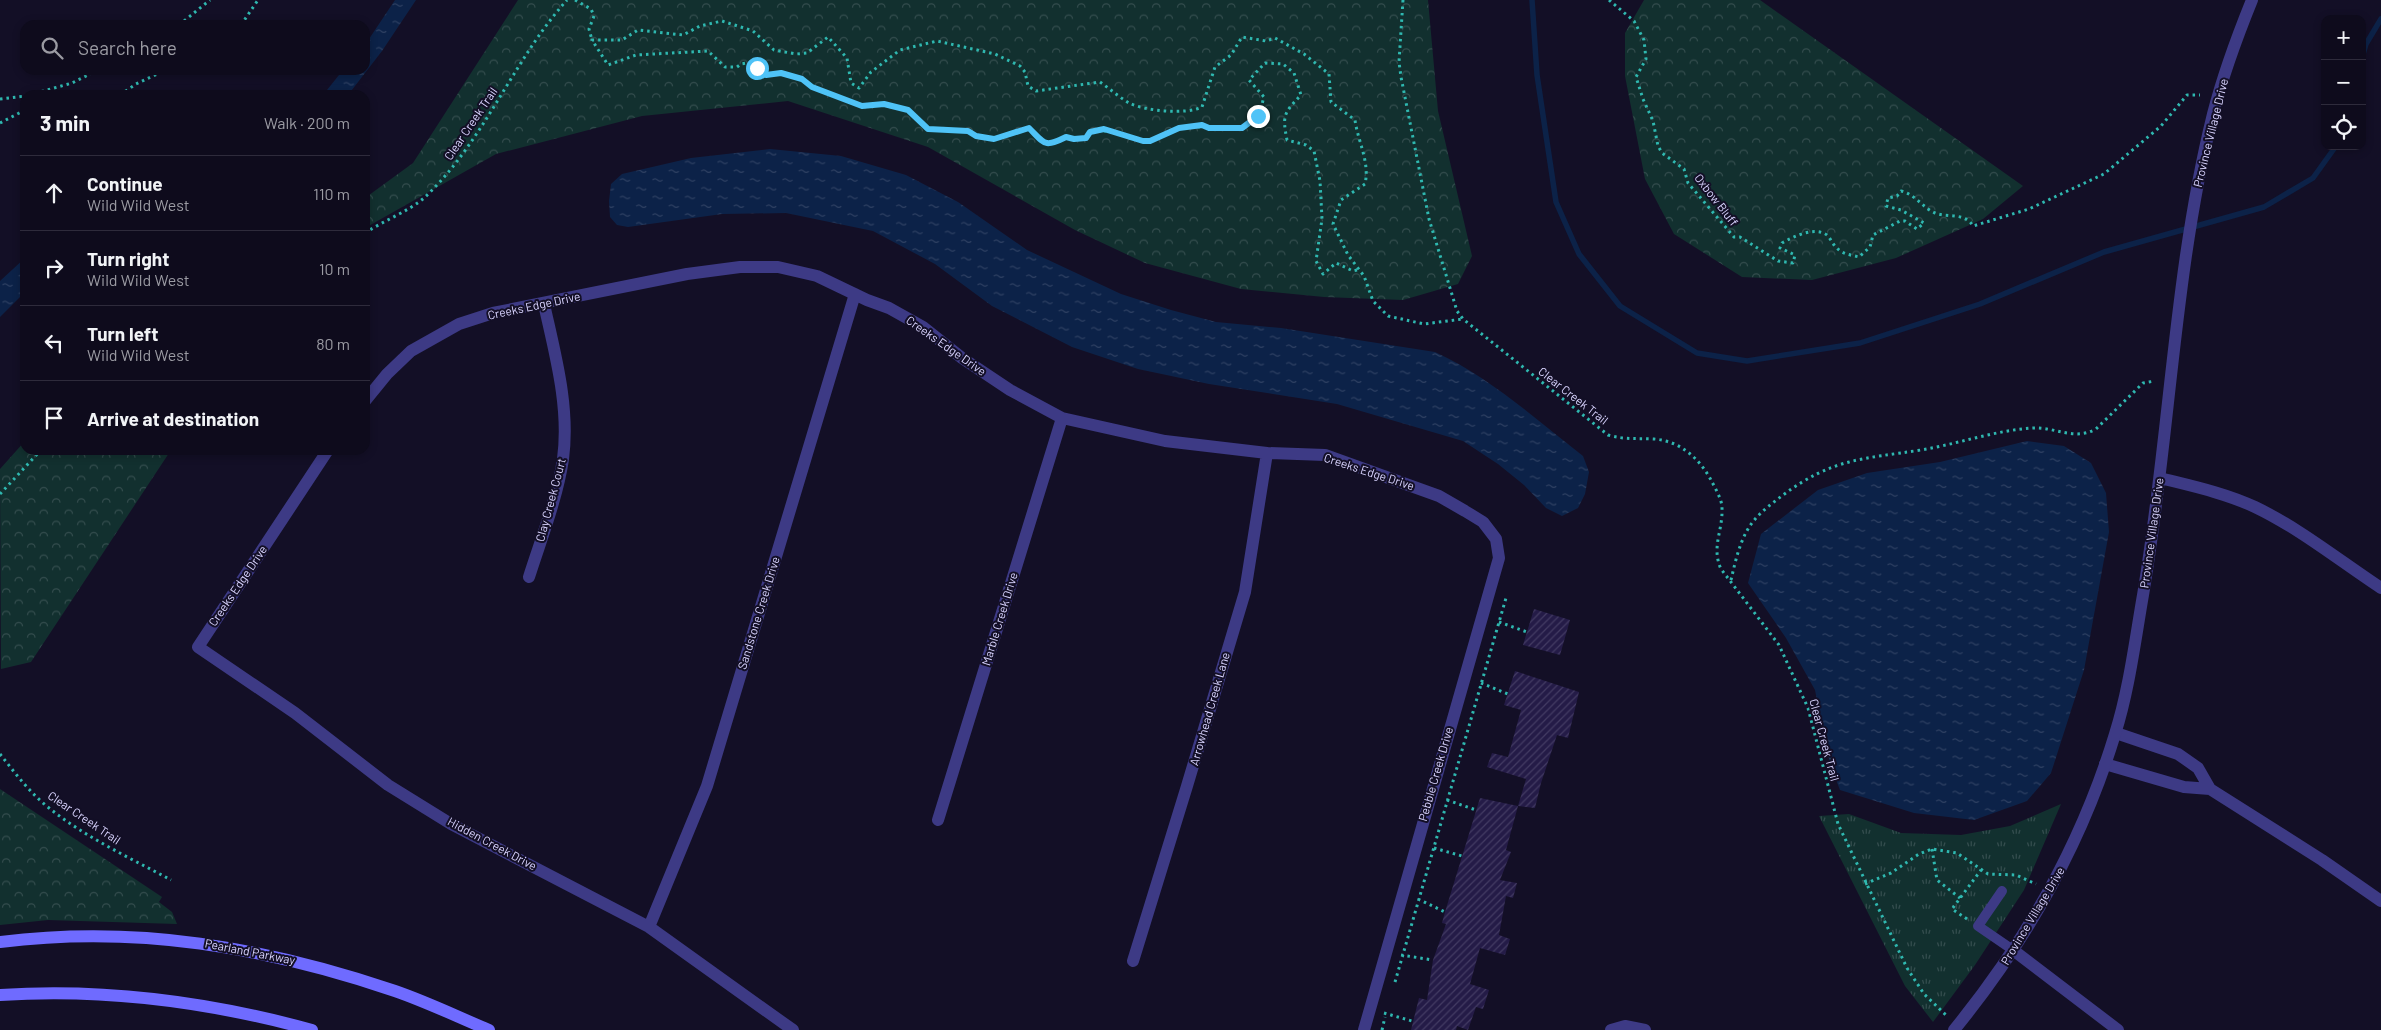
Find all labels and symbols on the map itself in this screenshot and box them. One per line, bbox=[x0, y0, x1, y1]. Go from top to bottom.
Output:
route start bbox=[746, 57, 769, 80]
street label: Province Village Drive bbox=[2190, 77, 2230, 189]
street label: Clear Creek Trail bbox=[441, 84, 500, 162]
route end bbox=[1247, 105, 1270, 128]
street label: Oxbow Bluff bbox=[1692, 171, 1741, 228]
street label: Creeks Edge Drive bbox=[486, 288, 581, 322]
street label: Creeks Edge Drive bbox=[904, 312, 989, 378]
street label: Clear Creek Trail bbox=[1536, 364, 1611, 427]
street label: Creeks Edge Drive bbox=[1322, 450, 1416, 492]
street label: Clay Creek Court bbox=[532, 456, 568, 543]
street label: Province Village Drive bbox=[2136, 477, 2166, 589]
street label: Creeks Edge Drive bbox=[205, 542, 269, 628]
street label: Sandstone Creek Drive bbox=[734, 555, 782, 671]
street label: Marble Creek Drive bbox=[978, 570, 1020, 667]
street label: Arrowhead Creek Lane bbox=[1186, 650, 1232, 767]
street label: Clear Creek Trail bbox=[1807, 697, 1843, 782]
street label: Pebble Creek Drive bbox=[1415, 725, 1455, 823]
street label: Clear Creek Trail bbox=[46, 788, 124, 847]
street label: Hidden Creek Drive bbox=[446, 814, 539, 872]
street label: Province Village Drive bbox=[1997, 864, 2067, 967]
street label: Pearland Parkway bbox=[204, 935, 297, 967]

